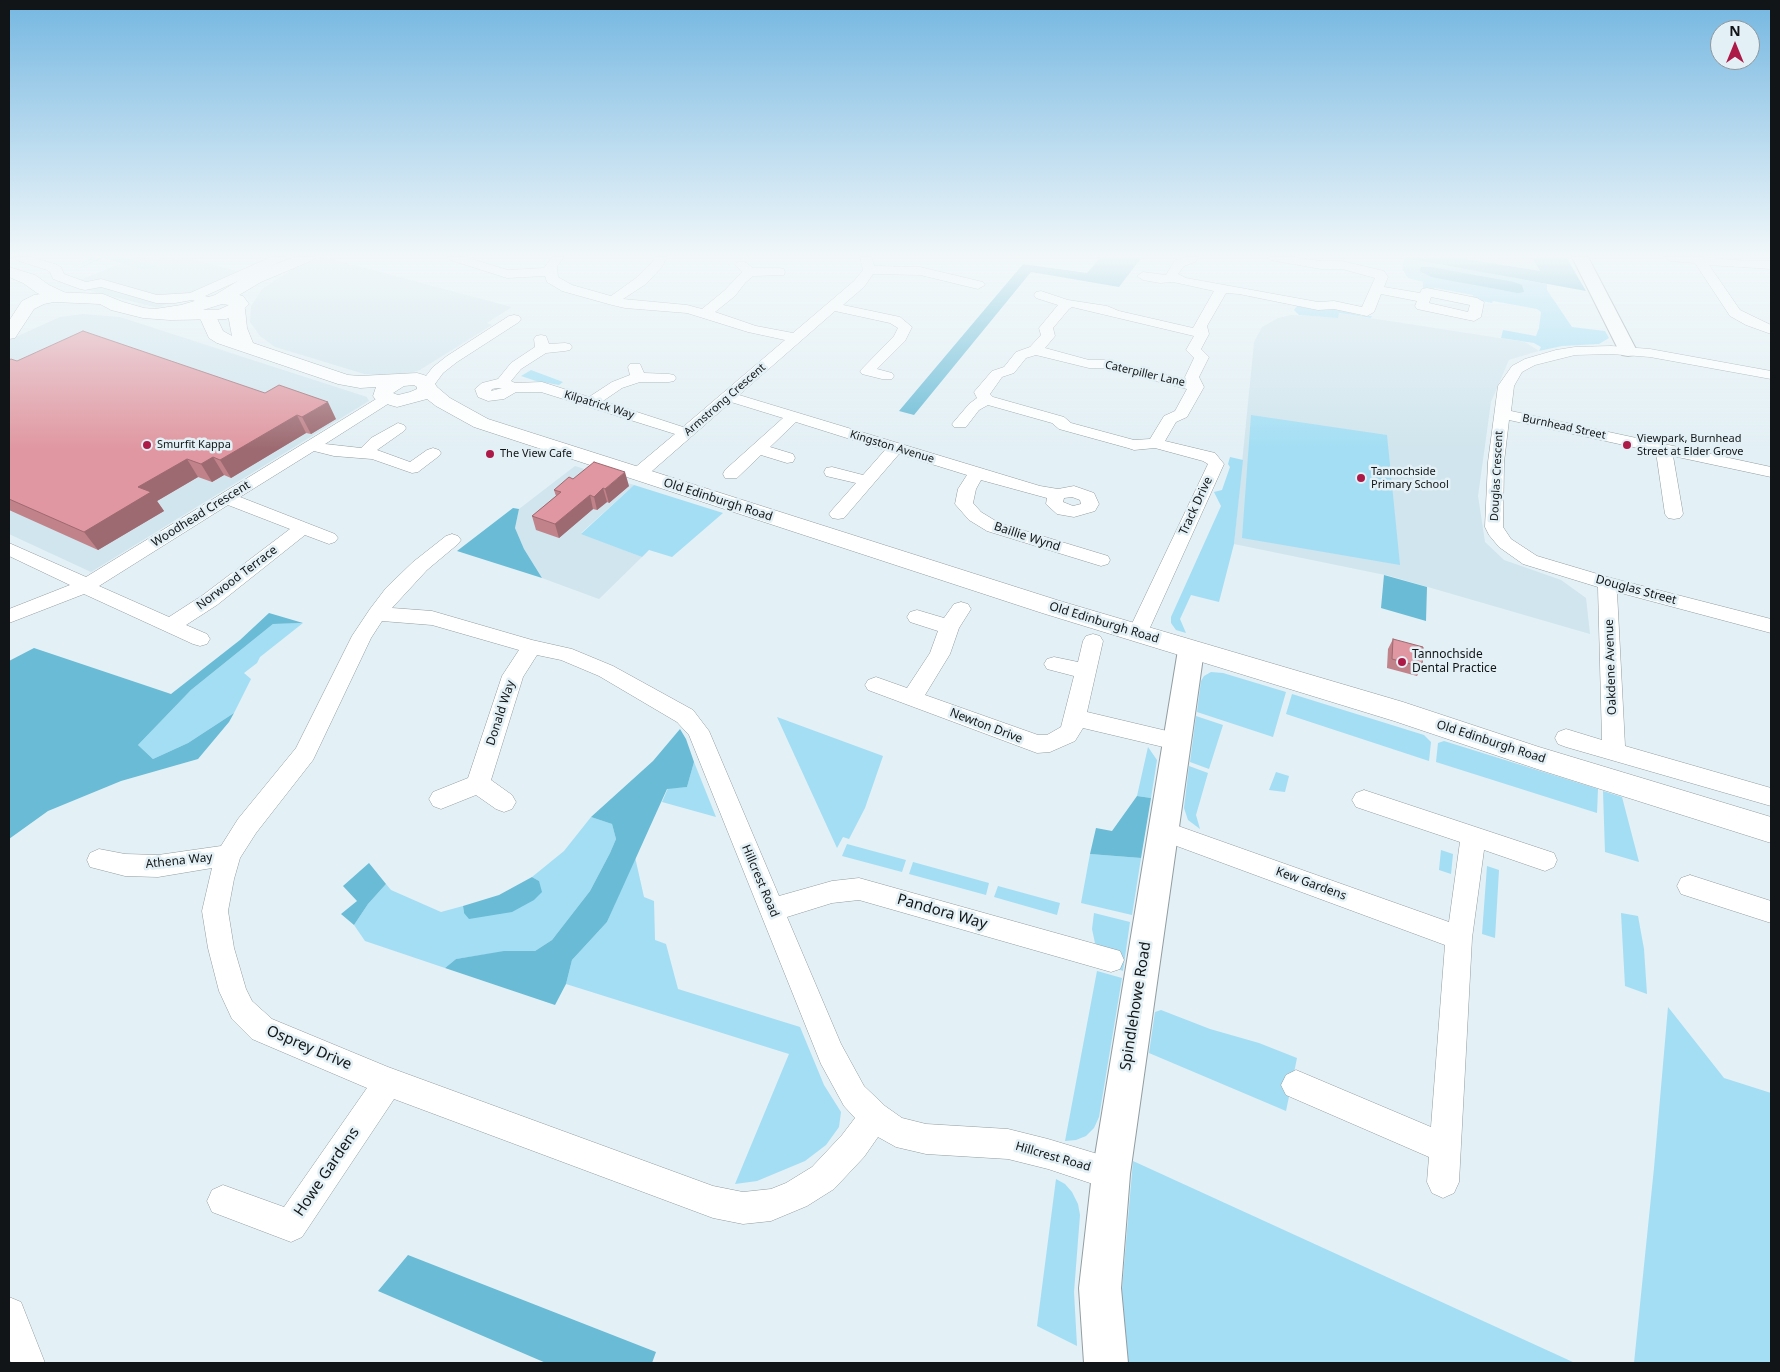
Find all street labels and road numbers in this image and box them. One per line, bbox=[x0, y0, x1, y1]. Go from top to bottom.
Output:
street label: Caterpiller Lane bbox=[1104, 358, 1186, 390]
street label: Armstrong Crescent bbox=[682, 361, 768, 439]
street label: Kilpatrick Way bbox=[562, 388, 636, 422]
street label: Burnhead Street bbox=[1521, 412, 1607, 442]
street label: Kingston Avenue bbox=[848, 428, 936, 466]
street label: Douglas Crescent bbox=[1488, 431, 1506, 521]
street label: Track Drive bbox=[1176, 475, 1216, 537]
street label: Old Edinburgh Road bbox=[662, 476, 774, 524]
street label: Woodhead Crescent bbox=[149, 478, 253, 550]
street label: Baillie Wynd bbox=[992, 520, 1062, 554]
street label: Norwood Terrace bbox=[194, 543, 280, 613]
street label: Douglas Street bbox=[1594, 572, 1678, 608]
street label: Old Edinburgh Road bbox=[1047, 599, 1161, 647]
street label: Oakdene Avenue bbox=[1602, 619, 1620, 715]
street label: Donald Way bbox=[484, 679, 518, 747]
street label: Newton Drive bbox=[948, 706, 1024, 746]
street label: Old Edinburgh Road bbox=[1435, 718, 1547, 766]
street label: Hillcrest Road bbox=[738, 843, 782, 919]
street label: Athena Way bbox=[145, 850, 213, 872]
street label: Kew Gardens bbox=[1274, 865, 1348, 903]
street label: Pandora Way bbox=[895, 891, 989, 933]
street label: Spindlehowe Road bbox=[1117, 940, 1155, 1072]
street label: Osprey Drive bbox=[264, 1022, 354, 1074]
street label: Howe Gardens bbox=[291, 1124, 363, 1220]
street label: Hillcrest Road bbox=[1014, 1139, 1092, 1175]

